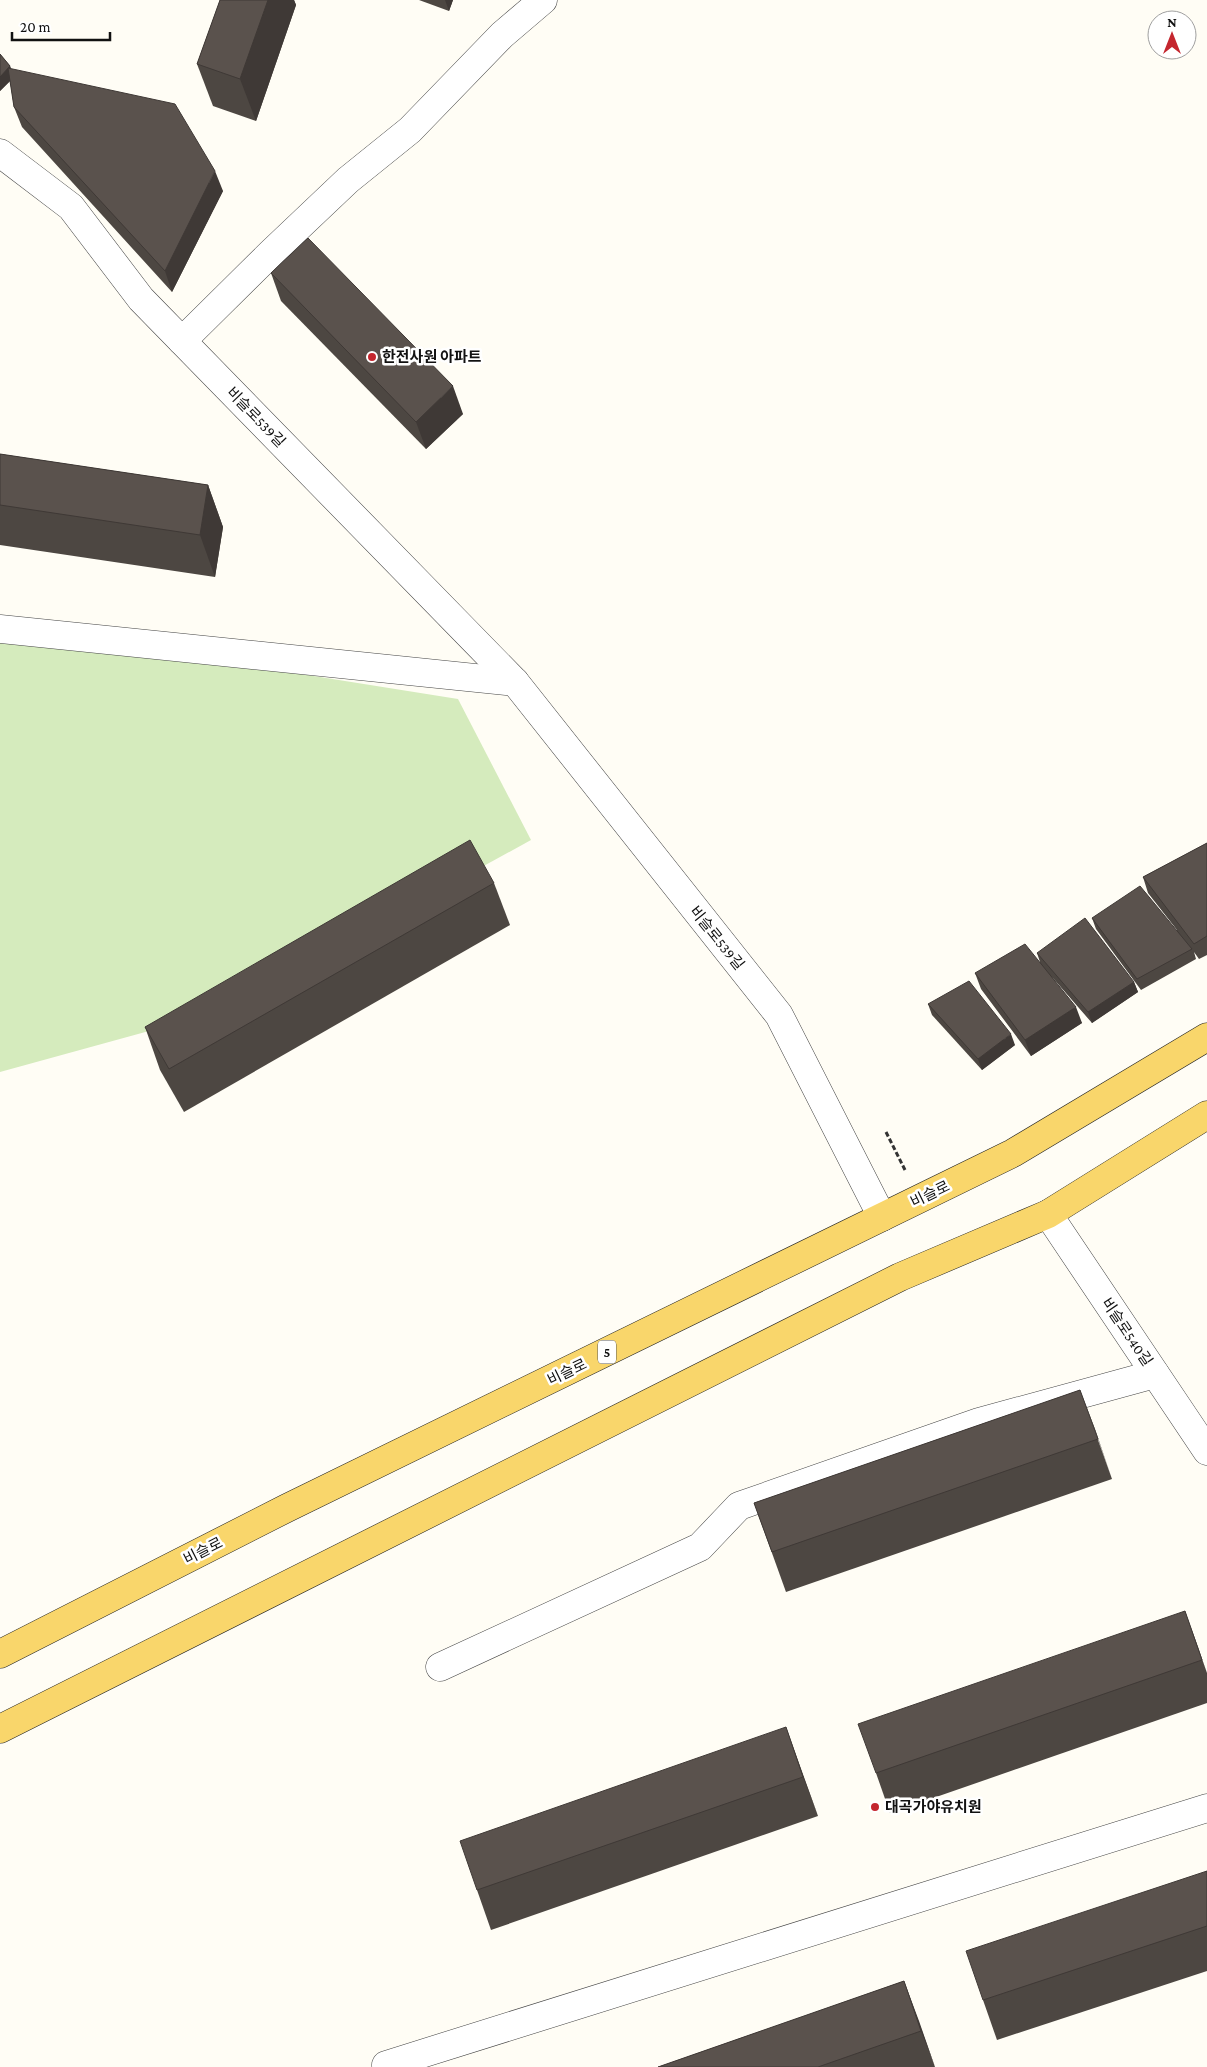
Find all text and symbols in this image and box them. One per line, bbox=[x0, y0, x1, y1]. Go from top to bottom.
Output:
scale bar bbox=[12, 10, 110, 42]
north arrow bbox=[1147, 10, 1197, 60]
text: N bbox=[1167, 14, 1177, 30]
text: 20 m bbox=[20, 19, 51, 35]
place label: 한전사원 아파트 bbox=[382, 349, 482, 365]
marker: 한전사원 아파트 bbox=[366, 351, 378, 363]
street label: 비슬로539길 bbox=[224, 384, 288, 450]
street label: 비슬로539길 bbox=[687, 903, 747, 973]
street label: 비슬로 bbox=[908, 1178, 952, 1210]
street label: 비슬로540길 bbox=[1098, 1295, 1156, 1369]
road number: 5 bbox=[598, 1340, 616, 1364]
street label: 비슬로 bbox=[545, 1356, 589, 1388]
street label: 비슬로 bbox=[181, 1534, 225, 1568]
place label: 대곡가야유치원 bbox=[885, 1799, 982, 1815]
marker: 대곡가야유치원 bbox=[869, 1801, 881, 1813]

